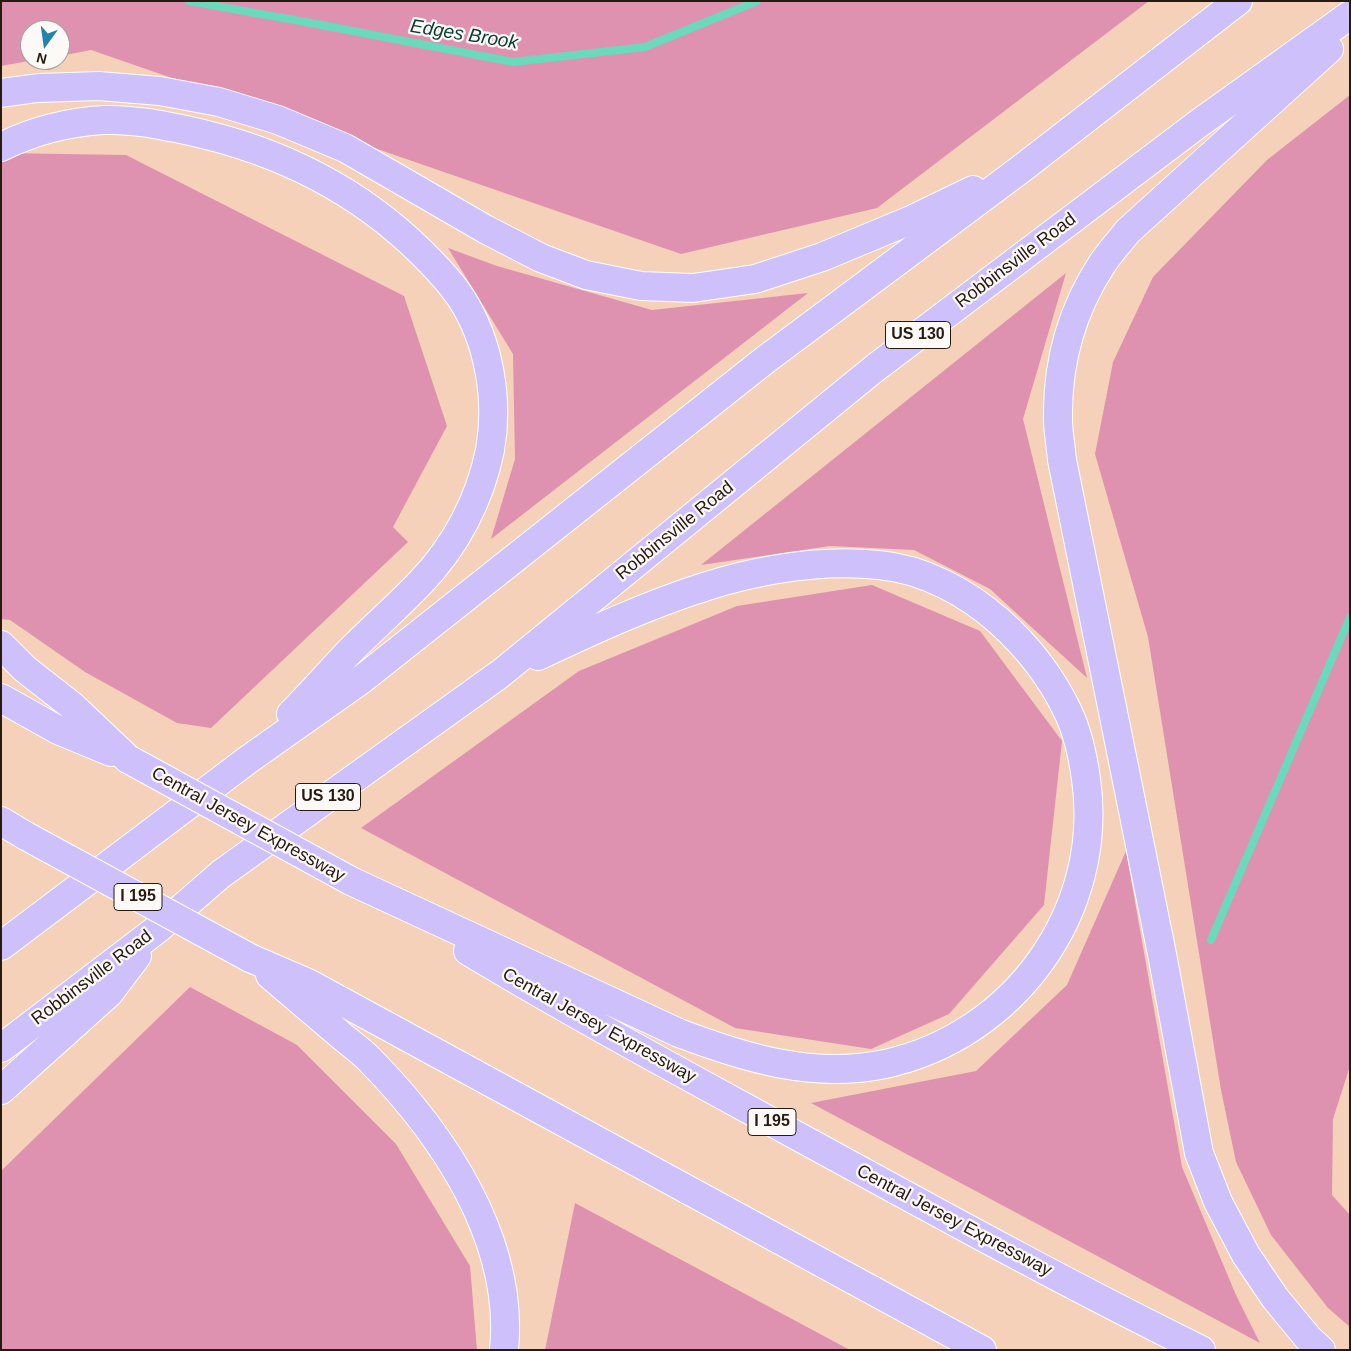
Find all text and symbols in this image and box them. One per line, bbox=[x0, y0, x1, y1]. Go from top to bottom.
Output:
water label: Edges Brook bbox=[408, 15, 520, 55]
north arrow bbox=[20, 20, 70, 70]
text: N bbox=[35, 50, 48, 68]
street label: Robbinsville Road bbox=[952, 209, 1080, 313]
road number: US 130 bbox=[886, 322, 950, 348]
street label: Robbinsville Road bbox=[612, 477, 738, 585]
street label: Central Jersey Expressway bbox=[147, 763, 349, 887]
road number: US 130 bbox=[296, 784, 360, 810]
road number: I 195 bbox=[114, 884, 162, 910]
street label: Robbinsville Road bbox=[28, 926, 156, 1030]
street label: Central Jersey Expressway bbox=[498, 964, 700, 1088]
road number: I 195 bbox=[748, 1108, 796, 1136]
street label: Central Jersey Expressway bbox=[853, 1160, 1055, 1282]

